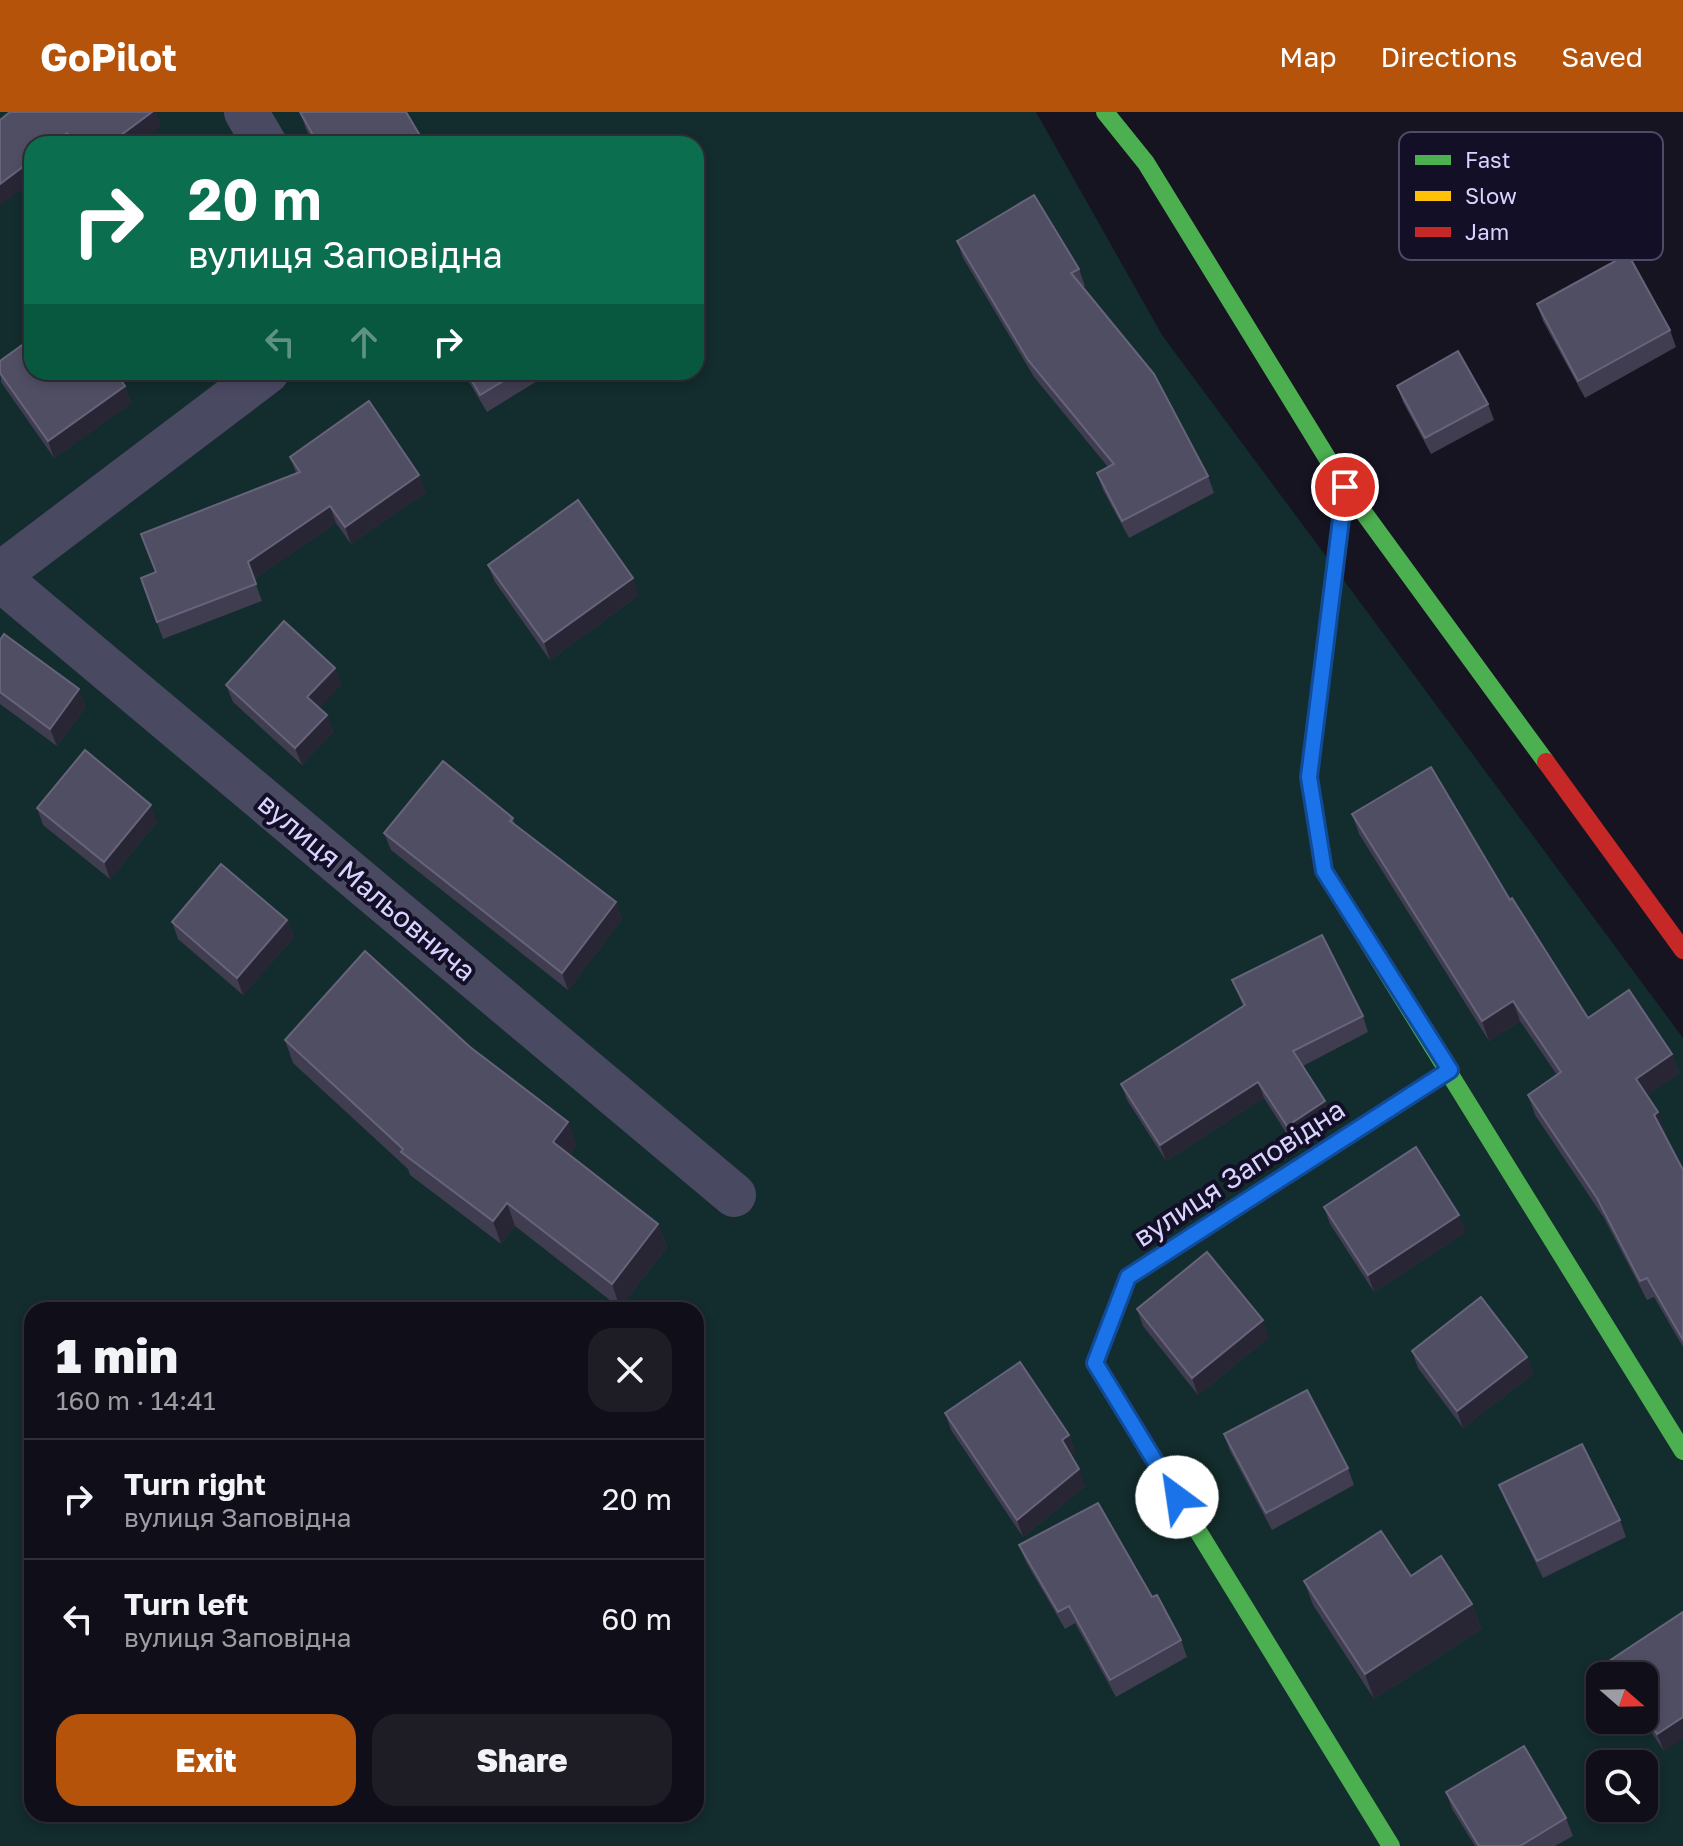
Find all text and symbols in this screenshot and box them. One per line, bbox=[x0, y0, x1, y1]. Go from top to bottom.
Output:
text: GoPilot bbox=[40, 34, 177, 79]
text: Map bbox=[1279, 40, 1336, 73]
text: Directions bbox=[1380, 40, 1517, 73]
text: Saved bbox=[1561, 40, 1643, 73]
legend bbox=[1399, 132, 1663, 260]
text: Fast bbox=[1465, 146, 1511, 173]
text: 20 m bbox=[188, 165, 322, 232]
icon: right bbox=[56, 168, 160, 272]
text: Slow bbox=[1465, 182, 1517, 209]
text: Jam bbox=[1465, 218, 1509, 245]
text: вулиця Заповідна bbox=[188, 233, 503, 276]
icon: left bbox=[258, 320, 302, 364]
icon: ahead bbox=[342, 320, 386, 364]
icon: right bbox=[426, 320, 470, 364]
pin bbox=[1311, 453, 1379, 521]
icon: arrive bbox=[1323, 465, 1367, 509]
street label: вулиця Мальовнича bbox=[252, 786, 483, 987]
street label: вулиця Заповідна bbox=[1127, 1092, 1350, 1253]
text: 1 min bbox=[56, 1326, 178, 1384]
button: close bbox=[588, 1328, 672, 1412]
text: 160 m · 14:41 bbox=[56, 1385, 216, 1416]
position arrow bbox=[1135, 1455, 1219, 1539]
text: Turn right bbox=[124, 1466, 266, 1502]
icon: right bbox=[56, 1477, 100, 1521]
text: 20 m bbox=[602, 1481, 672, 1517]
text: вулиця Заповідна bbox=[124, 1502, 351, 1533]
text: Turn left bbox=[124, 1586, 249, 1622]
icon: left bbox=[56, 1597, 100, 1641]
text: 60 m bbox=[601, 1601, 672, 1637]
text: вулиця Заповідна bbox=[124, 1622, 351, 1653]
north arrow bbox=[1586, 1662, 1658, 1734]
map controls bbox=[1586, 1662, 1658, 1822]
button: Exit bbox=[56, 1714, 356, 1806]
button: Share bbox=[372, 1714, 672, 1806]
button: search bbox=[1586, 1750, 1658, 1822]

